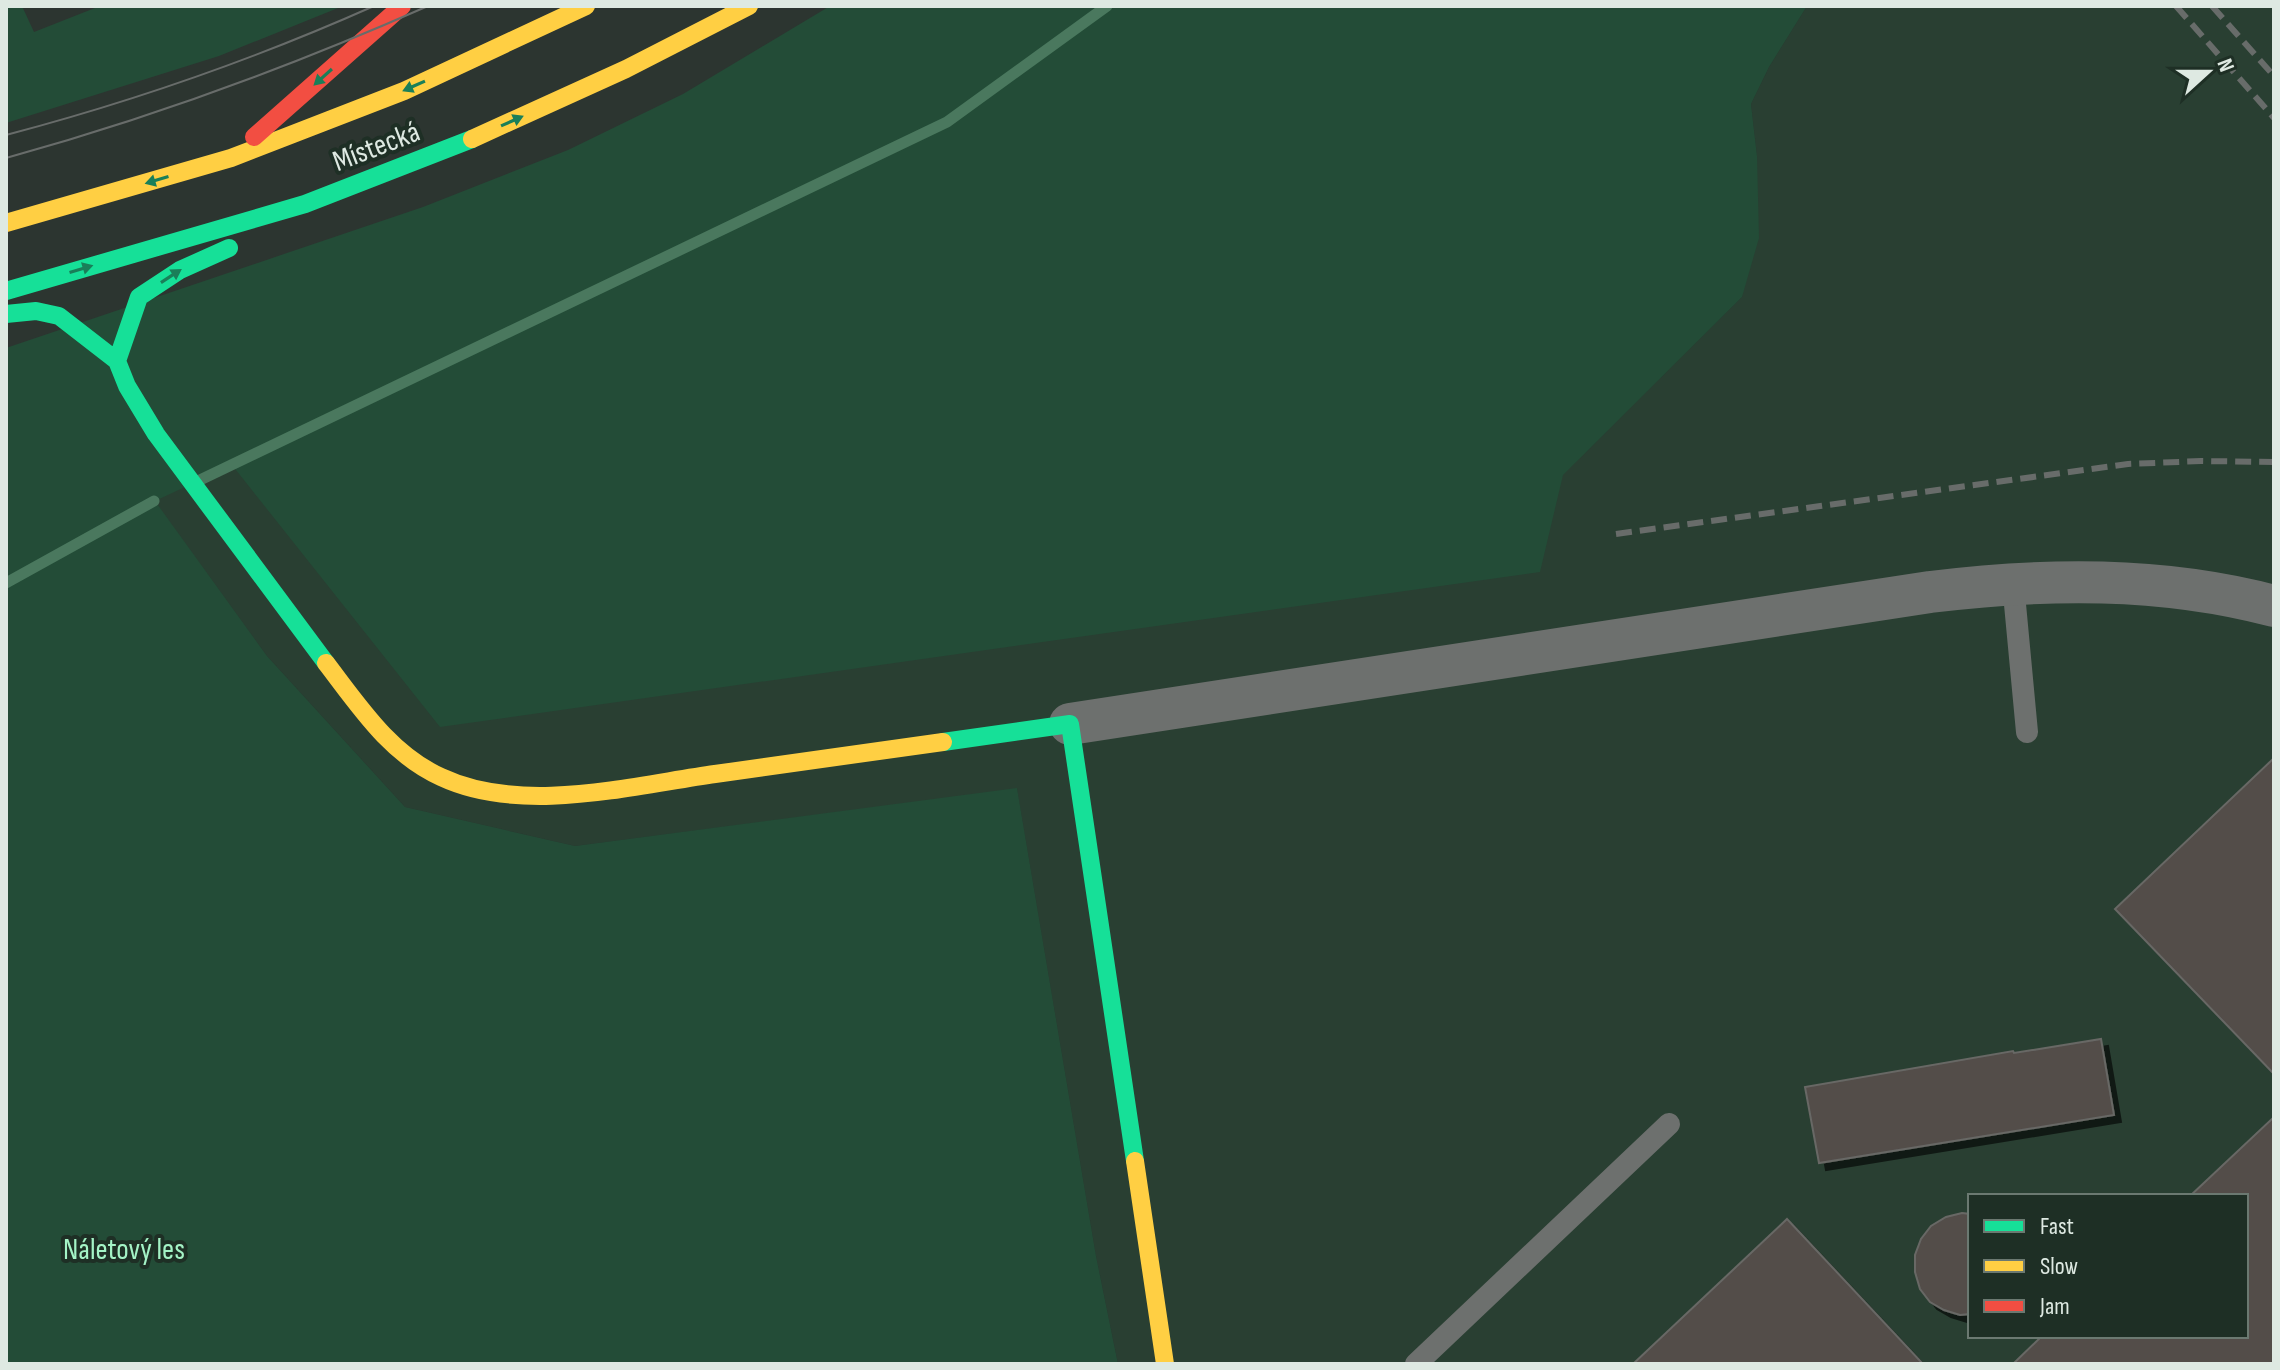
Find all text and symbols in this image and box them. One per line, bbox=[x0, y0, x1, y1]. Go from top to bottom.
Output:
north arrow bbox=[2168, 32, 2248, 112]
text: N bbox=[2211, 55, 2240, 76]
one-way arrow bbox=[313, 67, 332, 85]
one-way arrow bbox=[402, 79, 426, 93]
street label: Místecká bbox=[328, 114, 425, 180]
one-way arrow bbox=[500, 114, 523, 128]
one-way arrow bbox=[144, 174, 168, 187]
one-way arrow bbox=[69, 262, 93, 275]
one-way arrow bbox=[161, 268, 182, 283]
legend bbox=[1968, 1194, 2248, 1338]
text: Fast bbox=[2040, 1212, 2074, 1241]
park label: Náletový les bbox=[63, 1232, 185, 1268]
text: Slow bbox=[2040, 1252, 2078, 1281]
text: Jam bbox=[2039, 1292, 2070, 1321]

